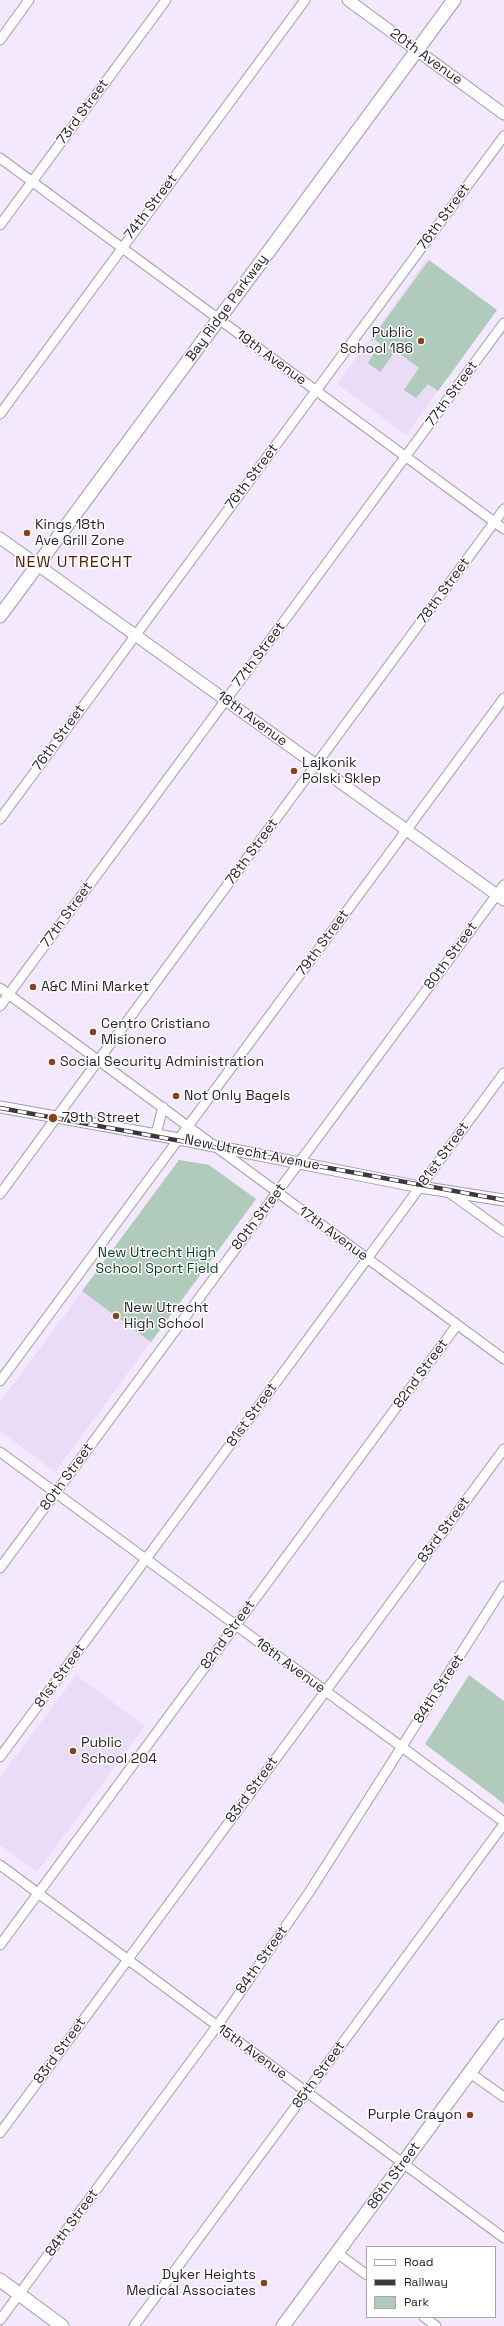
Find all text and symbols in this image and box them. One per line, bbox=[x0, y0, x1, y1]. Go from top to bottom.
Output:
street label: 20th Avenue bbox=[386, 25, 466, 89]
street label: 73rd Street bbox=[54, 76, 112, 148]
street label: 74th Street bbox=[121, 171, 181, 243]
street label: 76th Street bbox=[414, 181, 474, 253]
street label: Bay Ridge Parkway bbox=[183, 251, 271, 365]
place label: Public School 186 bbox=[340, 325, 413, 358]
street label: 19th Avenue bbox=[233, 327, 309, 389]
marker: Public School 186 bbox=[416, 336, 426, 346]
street label: 77th Street bbox=[423, 358, 481, 430]
street label: 76th Street bbox=[222, 441, 282, 513]
place label: Kings 18th Ave Grill Zone bbox=[35, 517, 125, 550]
marker: Kings 18th Ave Grill Zone bbox=[22, 528, 32, 538]
district label: NEW UTRECHT bbox=[15, 553, 133, 573]
street label: 78th Street bbox=[414, 555, 474, 627]
street label: 77th Street bbox=[229, 619, 289, 691]
street label: 18th Avenue bbox=[214, 688, 290, 750]
street label: 76th Street bbox=[29, 702, 89, 774]
place label: Lajkonik Polski Sklep bbox=[302, 755, 381, 788]
marker: Lajkonik Polski Sklep bbox=[289, 766, 299, 776]
street label: 78th Street bbox=[222, 816, 282, 888]
street label: 77th Street bbox=[38, 879, 96, 951]
street label: 79th Street bbox=[293, 907, 353, 979]
street label: 80th Street bbox=[421, 919, 481, 993]
place label: A&C Mini Market bbox=[41, 979, 149, 995]
marker: A&C Mini Market bbox=[28, 982, 38, 992]
place label: Centro Cristiano Misionero bbox=[101, 1016, 210, 1048]
marker: Centro Cristiano Misionero bbox=[88, 1027, 98, 1037]
place label: Social Security Administration bbox=[60, 1054, 264, 1070]
marker: Social Security Administration bbox=[47, 1057, 57, 1067]
place label: Not Only Bagels bbox=[184, 1088, 290, 1104]
marker: Not Only Bagels bbox=[171, 1091, 181, 1101]
place label: 79th Street bbox=[62, 1110, 140, 1126]
marker: 79th Street bbox=[47, 1112, 59, 1124]
street label: 81st Street bbox=[415, 1119, 473, 1189]
street label: New Utrecht Avenue bbox=[183, 1132, 321, 1174]
street label: 80th Street bbox=[228, 1180, 290, 1254]
street label: 17th Avenue bbox=[295, 1203, 371, 1265]
park label: New Utrecht High School Sport Field bbox=[95, 1245, 219, 1278]
place label: New Utrecht High School bbox=[124, 1300, 209, 1332]
marker: New Utrecht High School bbox=[111, 1311, 121, 1321]
street label: 82nd Street bbox=[390, 1336, 452, 1412]
street label: 81st Street bbox=[223, 1380, 281, 1450]
street label: 80th Street bbox=[37, 1440, 97, 1514]
street label: 83rd Street bbox=[414, 1494, 474, 1566]
street label: 82nd Street bbox=[197, 1597, 259, 1673]
street label: 16th Avenue bbox=[252, 1635, 328, 1697]
street label: 81st Street bbox=[31, 1641, 89, 1711]
street label: 84th Street bbox=[410, 1651, 468, 1727]
place label: Public School 204 bbox=[81, 1735, 157, 1768]
marker: Public School 204 bbox=[68, 1746, 78, 1756]
street label: 83rd Street bbox=[222, 1754, 282, 1826]
street label: 84th Street bbox=[232, 1923, 292, 1997]
street label: 83rd Street bbox=[30, 2015, 90, 2087]
street label: 15th Avenue bbox=[214, 2021, 290, 2083]
street label: 85th Street bbox=[289, 2038, 349, 2112]
place label: Purple Crayon bbox=[368, 2107, 462, 2123]
marker: Purple Crayon bbox=[465, 2110, 475, 2120]
street label: 86th Street bbox=[364, 2139, 424, 2213]
street label: 84th Street bbox=[42, 2186, 102, 2260]
legend bbox=[366, 2246, 496, 2318]
text: Road bbox=[404, 2254, 433, 2270]
place label: Dyker Heights Medical Associates bbox=[126, 2267, 256, 2300]
text: Railway bbox=[404, 2274, 448, 2290]
marker: Dyker Heights Medical Associates bbox=[259, 2278, 269, 2288]
text: Park bbox=[404, 2294, 429, 2310]

